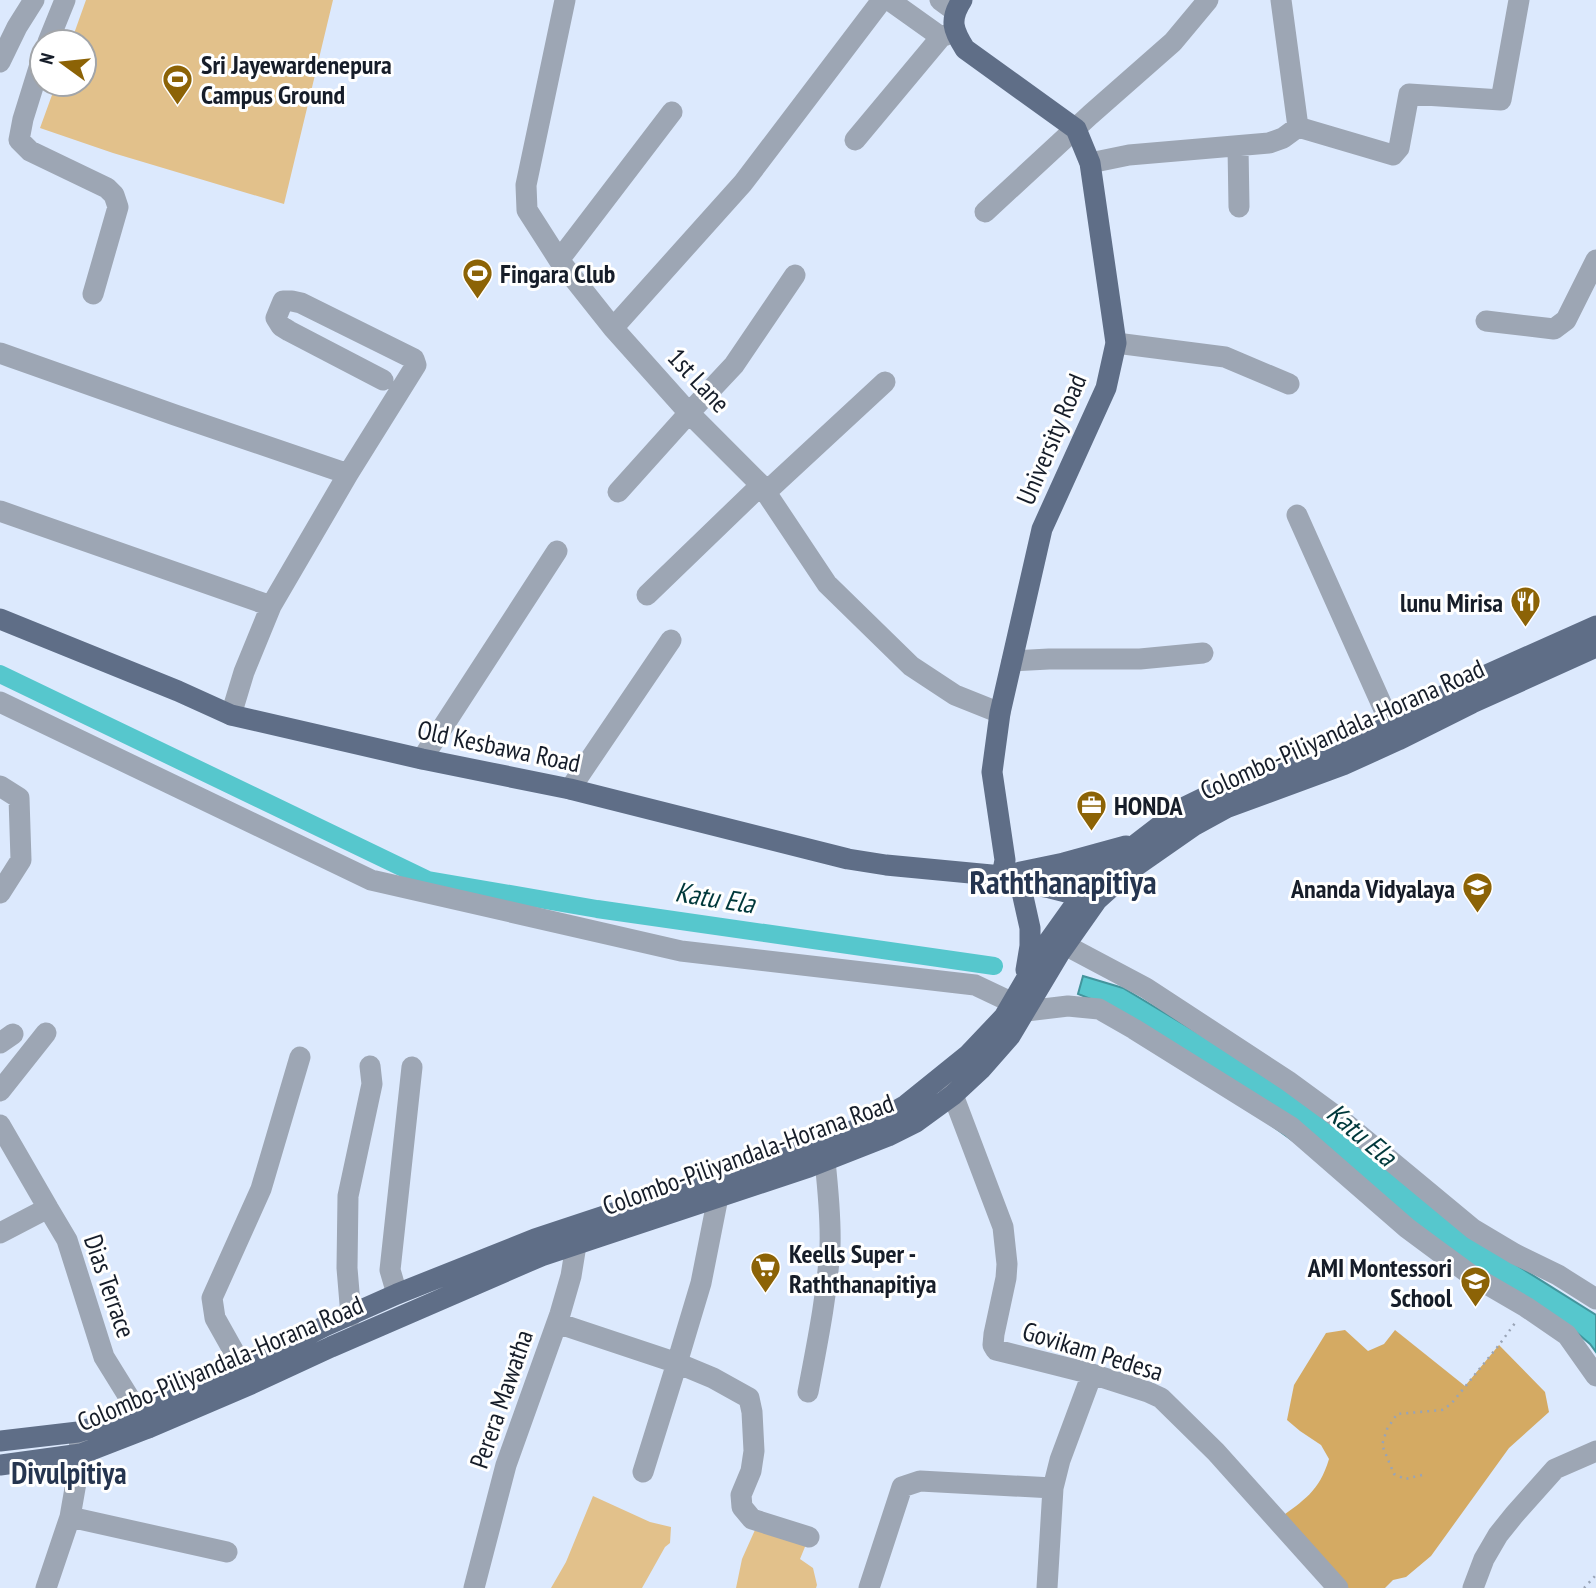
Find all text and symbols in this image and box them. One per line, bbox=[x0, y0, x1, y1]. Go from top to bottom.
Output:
north arrow bbox=[28, 28, 98, 98]
place label: Sri Jayewardenepura Campus Ground bbox=[201, 48, 392, 111]
text: N bbox=[34, 51, 59, 67]
sports icon: Sri Jayewardenepura Campus Ground bbox=[161, 62, 195, 106]
sports icon: Fingara Club bbox=[460, 256, 494, 300]
place label: Fingara Club bbox=[500, 257, 615, 290]
street label: 1st Lane bbox=[661, 341, 737, 419]
street label: University Road bbox=[1009, 369, 1093, 509]
restaurant icon: lunu Mirisa bbox=[1509, 585, 1543, 629]
place label: lunu Mirisa bbox=[1400, 586, 1503, 619]
street label: Colombo-Piliyandala-Horana Road bbox=[1195, 651, 1489, 807]
street label: Old Kesbawa Road bbox=[415, 713, 583, 779]
office icon: HONDA bbox=[1074, 788, 1108, 832]
place label: HONDA bbox=[1114, 789, 1184, 822]
district label: Raththanapitiya bbox=[969, 860, 1157, 903]
school or university icon: Ananda Vidyalaya bbox=[1461, 871, 1495, 915]
water label: Katu Ela bbox=[673, 872, 759, 922]
place label: Ananda Vidyalaya bbox=[1290, 872, 1455, 905]
street label: Colombo-Piliyandala-Horana Road bbox=[598, 1086, 898, 1222]
water label: Katu Ela bbox=[1319, 1094, 1406, 1175]
street label: Dias Terrace bbox=[77, 1230, 143, 1342]
place label: Keells Super - Raththanapitiya bbox=[789, 1237, 936, 1300]
supermarket icon: Keells Super - Raththanapitiya bbox=[749, 1251, 783, 1295]
place label: AMI Montessori School bbox=[1307, 1251, 1453, 1314]
school or university icon: AMI Montessori School bbox=[1458, 1265, 1492, 1309]
street label: Colombo-Piliyandala-Horana Road bbox=[72, 1288, 368, 1438]
street label: Govikam Pedesa bbox=[1019, 1314, 1167, 1388]
street label: Perera Mawatha bbox=[462, 1325, 540, 1473]
district label: Divulpitiya bbox=[11, 1453, 127, 1492]

